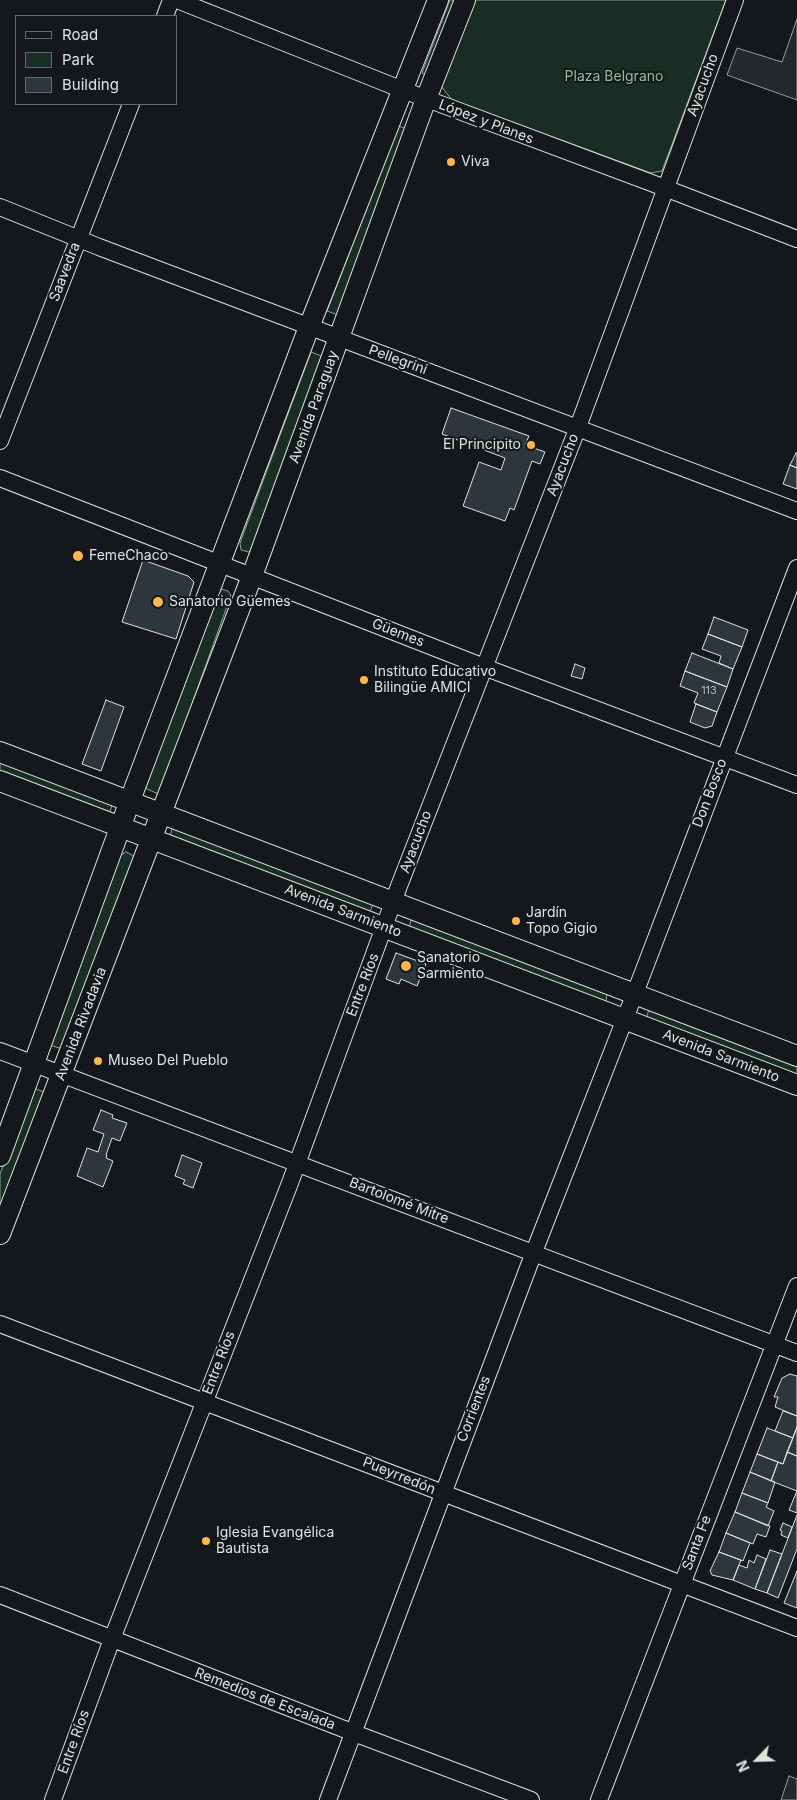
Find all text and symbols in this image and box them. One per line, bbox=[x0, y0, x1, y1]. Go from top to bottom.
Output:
legend bbox=[15, 15, 178, 105]
text: Road bbox=[62, 25, 98, 44]
text: Park bbox=[62, 50, 94, 69]
street label: Ayacucho bbox=[684, 51, 722, 119]
park label: Plaza Belgrano bbox=[565, 69, 663, 85]
text: Building bbox=[62, 75, 119, 94]
street label: López y Planes bbox=[436, 96, 536, 148]
place label: Viva bbox=[461, 154, 490, 170]
marker: Viva bbox=[445, 156, 457, 168]
street label: Saavedra bbox=[46, 240, 84, 304]
street label: Pellegrini bbox=[366, 342, 430, 378]
street label: Avenida Paraguay bbox=[286, 348, 342, 466]
street label: Ayacucho bbox=[543, 432, 583, 498]
place label: El Principito bbox=[443, 437, 521, 453]
marker: El Principito bbox=[525, 439, 537, 451]
place label: FemeChaco bbox=[89, 548, 168, 564]
marker: FemeChaco bbox=[71, 549, 85, 563]
place label: Sanatorio Güemes bbox=[169, 594, 291, 610]
marker: Sanatorio Güemes bbox=[151, 595, 165, 609]
street label: Güemes bbox=[369, 615, 427, 651]
place label: Instituto Educativo Bilingüe AMICI bbox=[374, 664, 496, 696]
marker: Instituto Educativo Bilingüe AMICI bbox=[358, 674, 370, 686]
house number: 113 bbox=[701, 684, 717, 698]
street label: Don Bosco bbox=[689, 756, 731, 830]
street label: Ayacucho bbox=[396, 809, 436, 875]
street label: Avenida Sarmiento bbox=[282, 881, 404, 941]
place label: Jardín Topo Gigio bbox=[526, 905, 597, 938]
marker: Jardín Topo Gigio bbox=[510, 915, 522, 927]
place label: Sanatorio Sarmiento bbox=[417, 950, 484, 982]
street label: Entre Ríos bbox=[343, 951, 383, 1019]
marker: Sanatorio Sarmiento bbox=[399, 959, 413, 973]
street label: Avenida Rivadavia bbox=[52, 965, 110, 1083]
street label: Avenida Sarmiento bbox=[660, 1026, 782, 1086]
place label: Museo Del Pueblo bbox=[108, 1053, 228, 1069]
marker: Museo Del Pueblo bbox=[92, 1055, 104, 1067]
street label: Bartolomé Mitre bbox=[347, 1174, 451, 1228]
street label: Entre Ríos bbox=[199, 1329, 239, 1397]
street label: Corrientes bbox=[454, 1374, 494, 1444]
street label: Pueyrredón bbox=[360, 1454, 438, 1498]
street label: Santa Fe bbox=[679, 1513, 715, 1573]
place label: Iglesia Evangélica Bautista bbox=[216, 1525, 334, 1558]
marker: Iglesia Evangélica Bautista bbox=[200, 1535, 212, 1547]
street label: Remedios de Escalada bbox=[192, 1664, 338, 1734]
street label: Entre Ríos bbox=[55, 1708, 93, 1776]
north arrow bbox=[732, 1735, 782, 1785]
text: N bbox=[733, 1758, 753, 1775]

